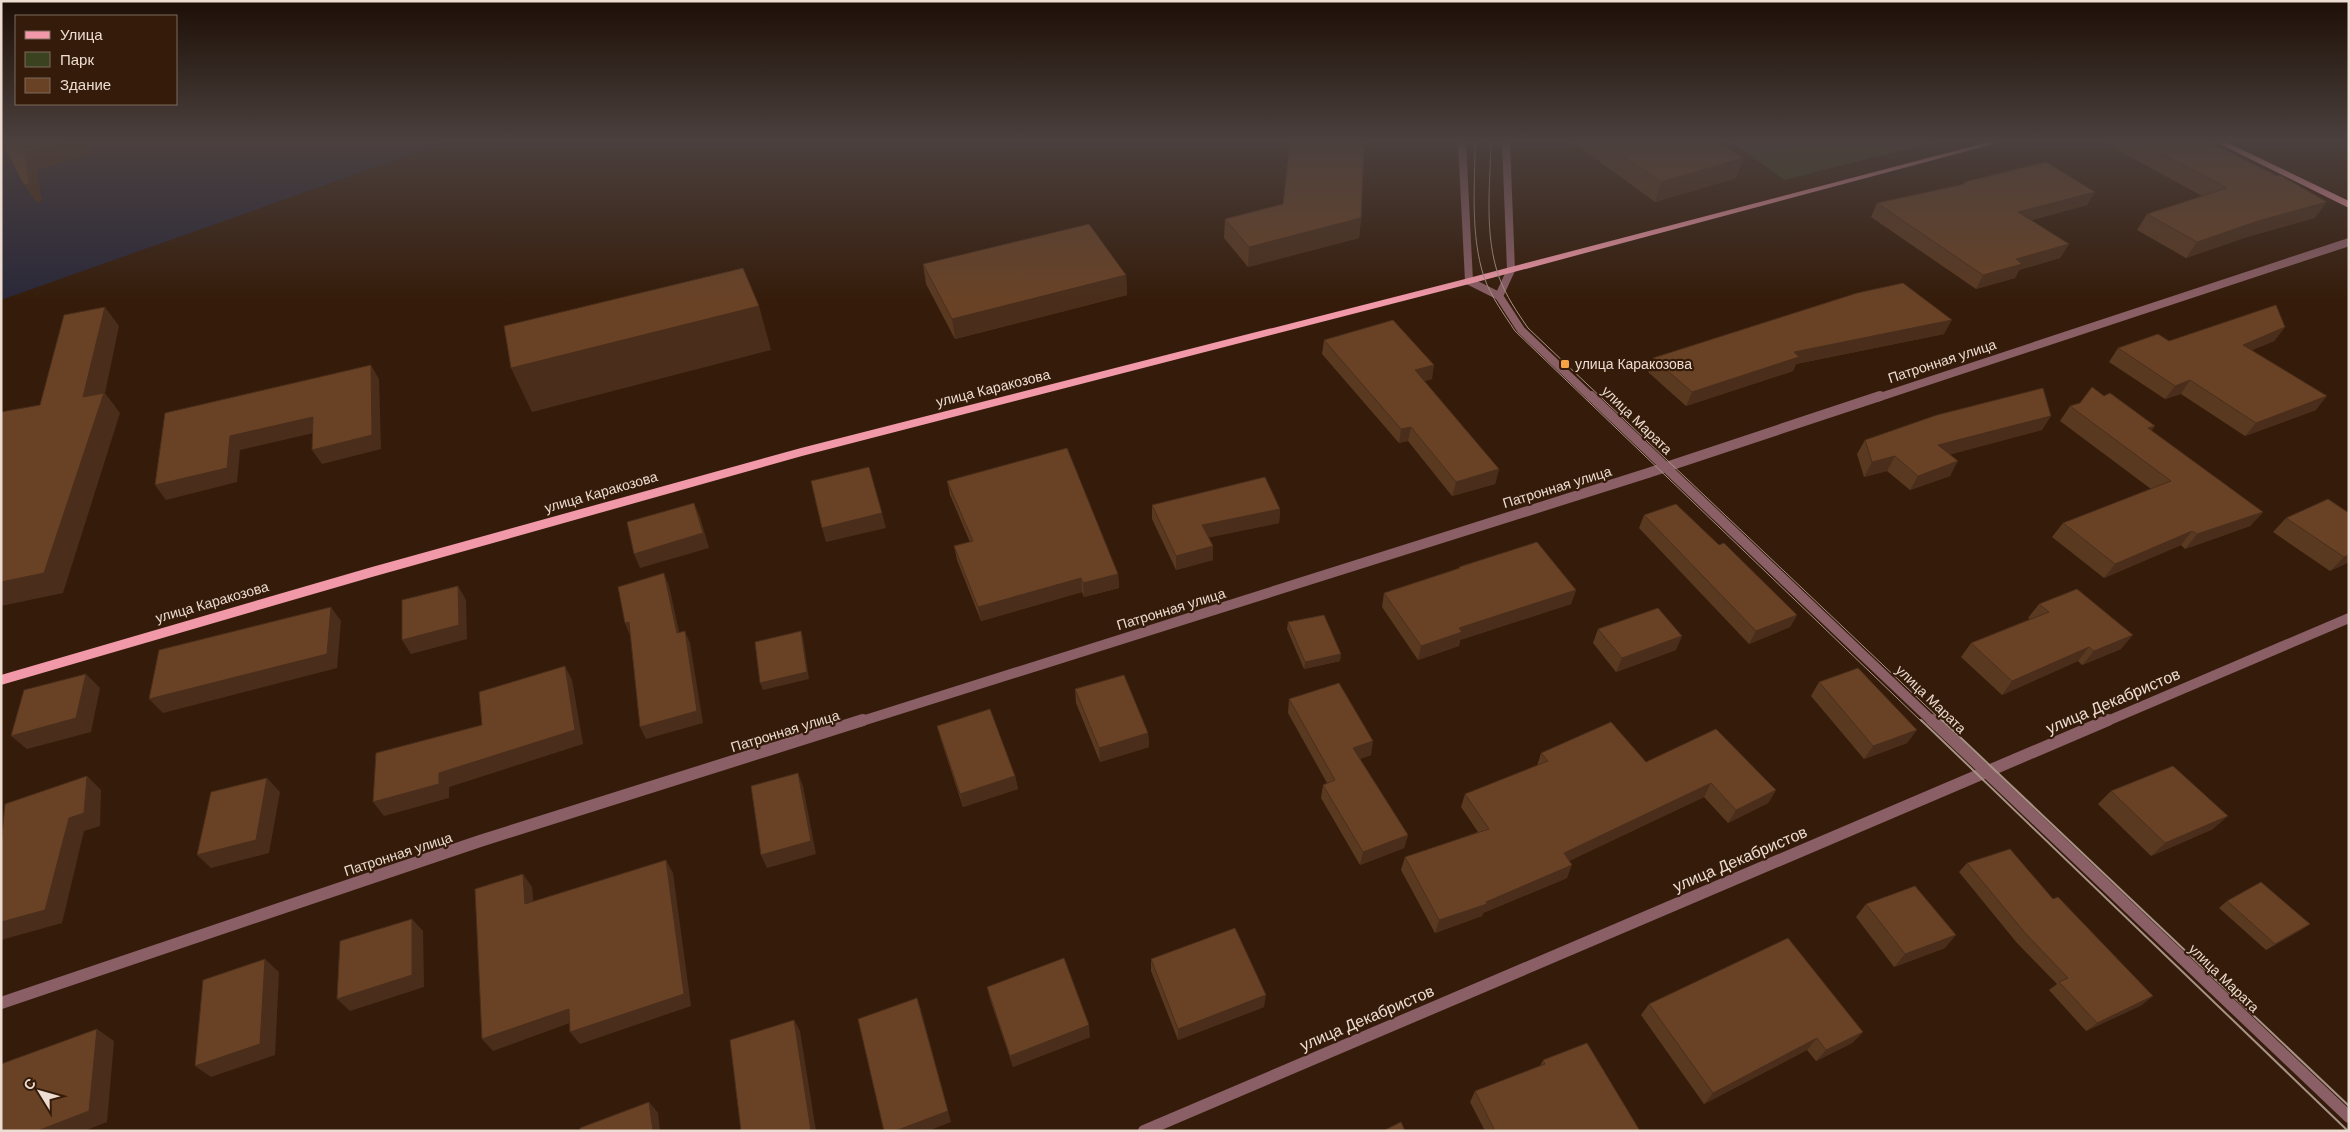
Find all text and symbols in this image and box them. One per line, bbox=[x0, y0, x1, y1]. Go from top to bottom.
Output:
legend bbox=[15, 15, 178, 105]
text: Улица bbox=[60, 26, 103, 43]
text: Парк bbox=[60, 51, 94, 68]
text: Здание bbox=[60, 76, 111, 93]
street label: Патронная улица bbox=[1886, 336, 1998, 386]
place label: улица Каракозова bbox=[1575, 356, 1692, 372]
marker: улица Каракозова bbox=[1559, 358, 1571, 370]
street label: улица Каракозова bbox=[934, 366, 1052, 410]
street label: улица Марата bbox=[1599, 383, 1676, 458]
street label: Патронная улица bbox=[1501, 463, 1613, 511]
street label: улица Каракозова bbox=[543, 468, 660, 516]
street label: улица Каракозова bbox=[154, 578, 271, 626]
street label: Патронная улица bbox=[1115, 585, 1227, 633]
street label: улица Марата bbox=[1893, 662, 1970, 737]
street label: улица Декабристов bbox=[2043, 665, 2183, 737]
street label: Патронная улица bbox=[729, 707, 841, 755]
street label: улица Декабристов bbox=[1670, 823, 1810, 895]
street label: Патронная улица bbox=[342, 829, 454, 879]
street label: улица Марата bbox=[2186, 941, 2263, 1016]
street label: улица Декабристов bbox=[1297, 982, 1437, 1054]
north arrow bbox=[15, 1067, 65, 1117]
text: С bbox=[20, 1075, 39, 1093]

